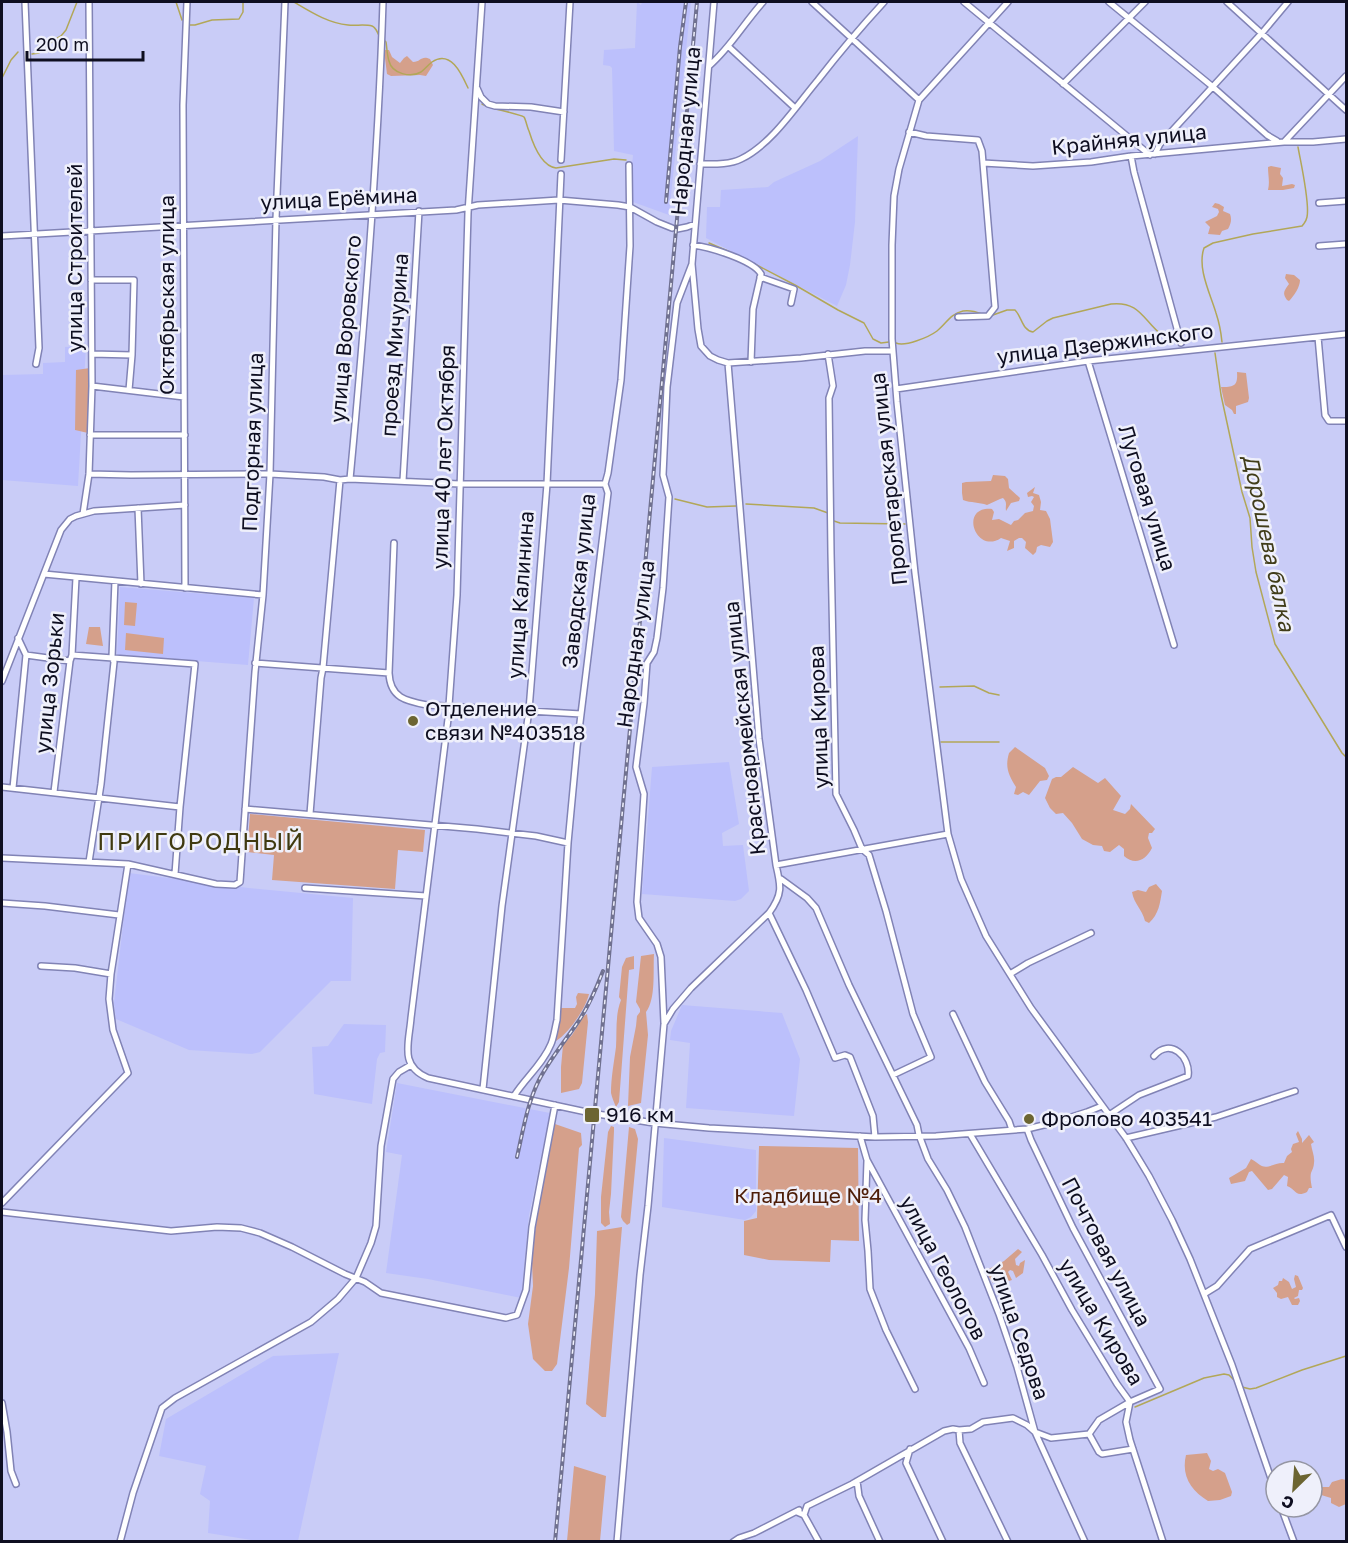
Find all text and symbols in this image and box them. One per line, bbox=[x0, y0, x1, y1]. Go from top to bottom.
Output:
scale bar bbox=[27, 24, 142, 62]
text: 200 m bbox=[36, 33, 89, 55]
street label: Народная улица bbox=[665, 45, 705, 216]
street label: Крайняя улица bbox=[1050, 118, 1208, 160]
street label: улица Строителей bbox=[61, 164, 87, 353]
street label: улица Ерёмина bbox=[260, 181, 418, 215]
street label: Октябрьская улица bbox=[153, 195, 179, 395]
street label: улица Воровского bbox=[324, 234, 366, 424]
street label: проезд Мичурина bbox=[375, 252, 413, 438]
street label: улица Дзержинского bbox=[995, 317, 1215, 369]
street label: улица 40 лет Октября bbox=[426, 344, 460, 570]
street label: Подгорная улица bbox=[236, 352, 268, 532]
street label: Пролетарская улица bbox=[864, 371, 912, 587]
street label: Луговая улица bbox=[1113, 422, 1183, 574]
water label: Дорошева балка bbox=[1237, 451, 1302, 635]
street label: Заводская улица bbox=[556, 492, 600, 670]
street label: улица Калинина bbox=[501, 510, 539, 680]
street label: Народная улица bbox=[610, 558, 660, 729]
street label: Красноармейская улица bbox=[718, 600, 770, 856]
street label: улица Зорьки bbox=[29, 611, 69, 755]
street label: улица Кирова bbox=[803, 645, 833, 789]
place label: Отделение связи №403518 bbox=[425, 695, 586, 745]
marker: Отделение связи №403518 bbox=[406, 714, 420, 728]
district label: ПРИГОРОДНЫЙ bbox=[97, 826, 305, 855]
place label: 916 км bbox=[606, 1101, 674, 1127]
place label: Фролово 403541 bbox=[1041, 1105, 1212, 1131]
marker: 916 км bbox=[583, 1106, 601, 1124]
marker: Фролово 403541 bbox=[1022, 1112, 1036, 1126]
street label: Почтовая улица bbox=[1057, 1173, 1157, 1331]
park label: Кладбище №4 bbox=[734, 1182, 882, 1208]
street label: улица Геологов bbox=[895, 1191, 993, 1344]
street label: улица Кирова bbox=[1054, 1253, 1150, 1390]
street label: улица Седова bbox=[985, 1260, 1055, 1403]
north arrow bbox=[1264, 1459, 1324, 1519]
text: С bbox=[1278, 1491, 1297, 1514]

